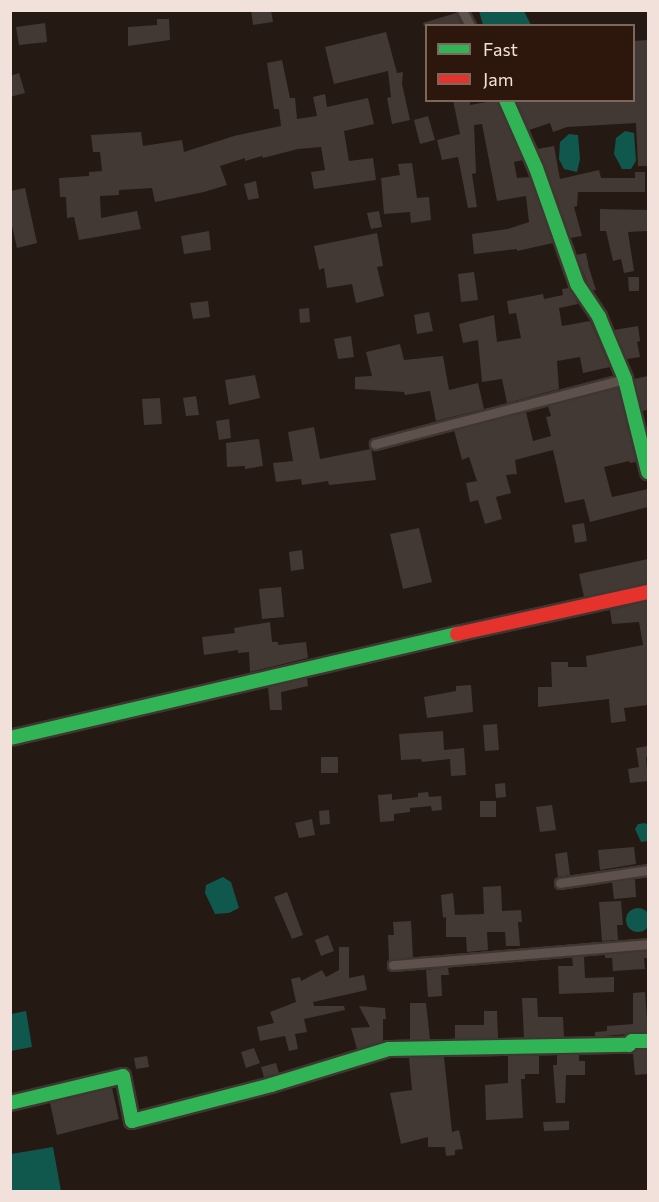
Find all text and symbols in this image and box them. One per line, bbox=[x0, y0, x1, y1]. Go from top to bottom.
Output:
legend bbox=[425, 24, 635, 102]
text: Fast bbox=[483, 38, 518, 60]
text: Jam bbox=[483, 68, 513, 90]

